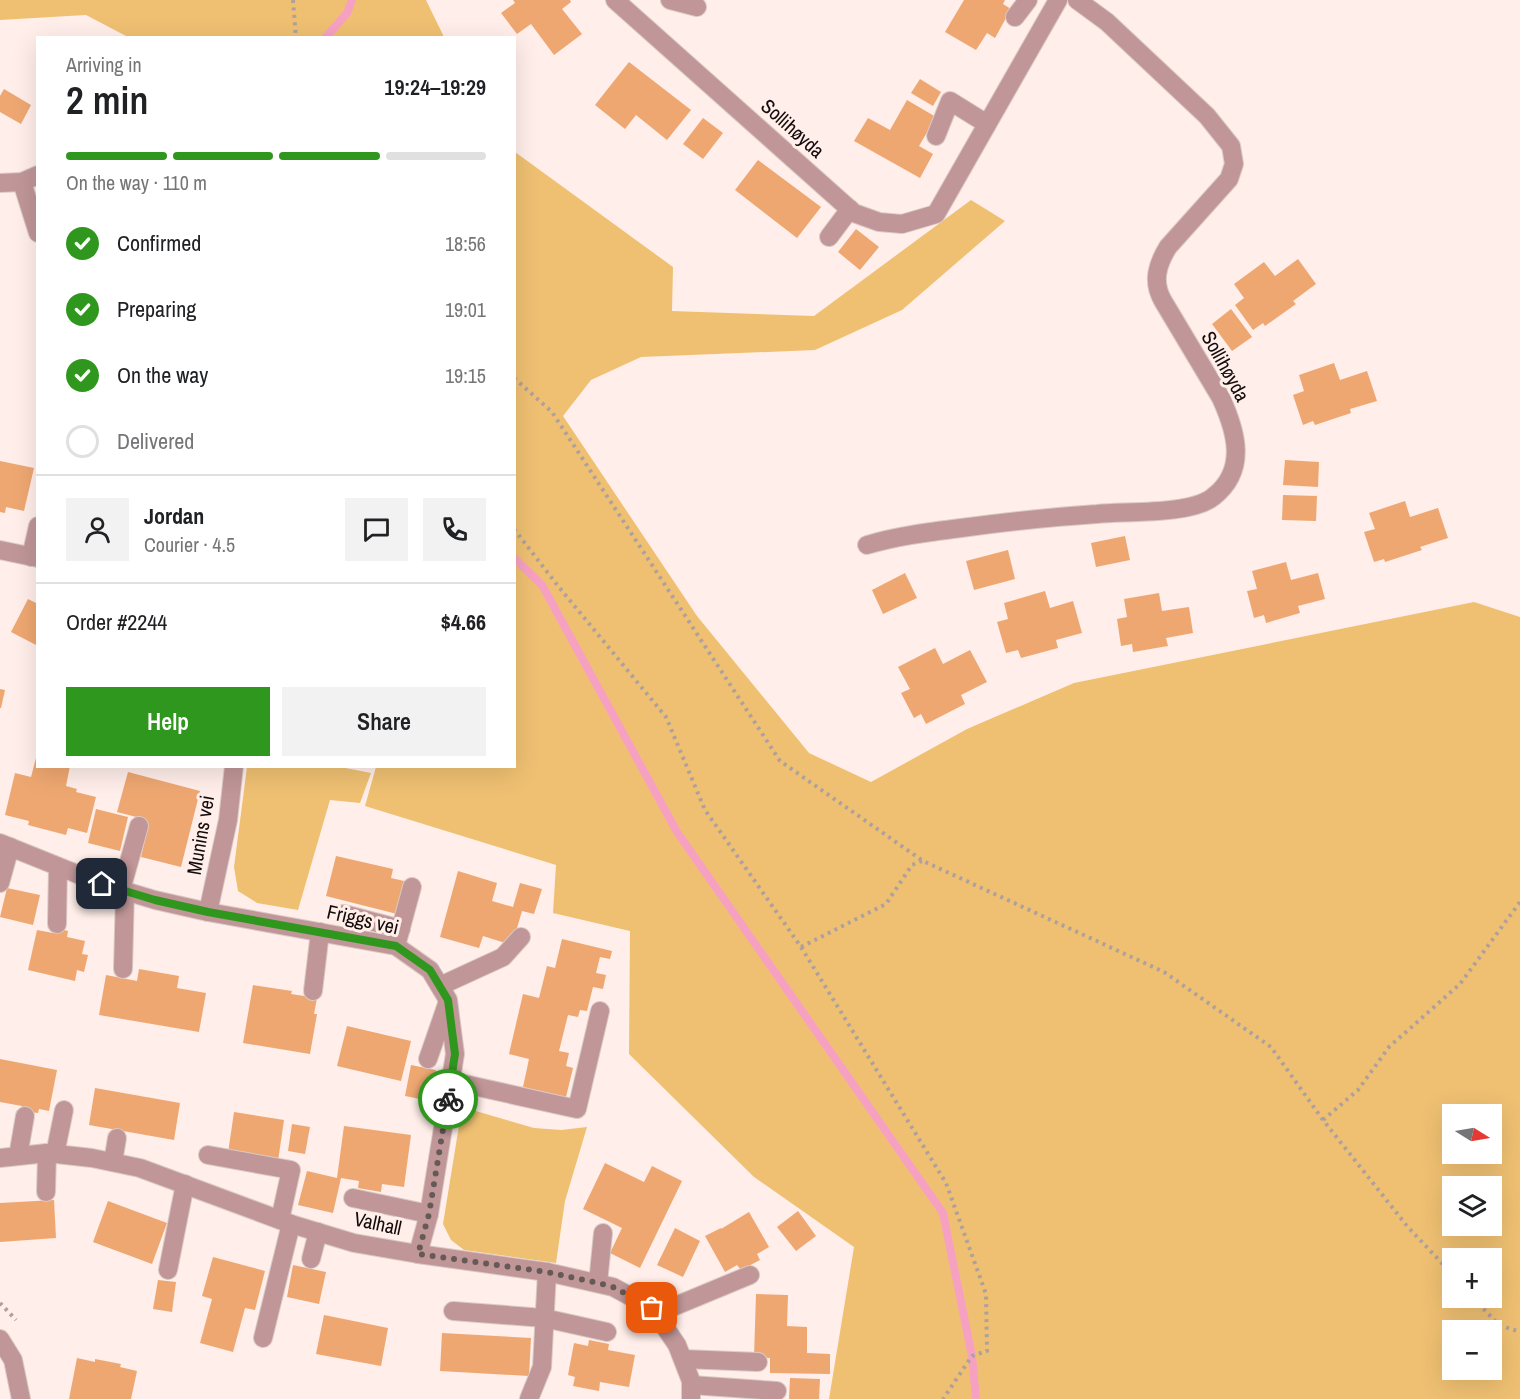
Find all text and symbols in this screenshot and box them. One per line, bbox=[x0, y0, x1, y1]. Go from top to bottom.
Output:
text: Arriving in bbox=[66, 51, 142, 78]
text: 19:24–19:29 bbox=[384, 72, 486, 102]
text: 2 min bbox=[66, 74, 148, 126]
street label: Sollihøyda bbox=[756, 92, 830, 164]
text: On the way · 110 m bbox=[66, 169, 207, 196]
icon: check bbox=[66, 227, 99, 260]
text: Confirmed bbox=[117, 228, 201, 258]
text: 18:56 bbox=[445, 230, 486, 257]
icon: check bbox=[66, 293, 99, 326]
text: Preparing bbox=[117, 294, 196, 324]
text: 19:01 bbox=[445, 296, 486, 323]
street label: Sollihøyda bbox=[1196, 326, 1256, 406]
icon: check bbox=[66, 359, 99, 392]
text: On the way bbox=[117, 360, 208, 390]
text: 19:15 bbox=[445, 362, 486, 389]
text: Delivered bbox=[117, 426, 194, 456]
button: person bbox=[66, 498, 129, 561]
button: chat bbox=[345, 498, 408, 561]
button: phone bbox=[423, 498, 486, 561]
text: Jordan bbox=[144, 501, 204, 531]
text: Courier · 4.5 bbox=[144, 531, 235, 558]
text: Order #2244 bbox=[66, 607, 167, 637]
text: $4.66 bbox=[441, 607, 486, 637]
button: Help bbox=[66, 687, 270, 756]
button: Share bbox=[282, 687, 486, 756]
street label: Munins vei bbox=[180, 793, 220, 877]
pin bbox=[76, 858, 127, 909]
icon: home bbox=[85, 867, 118, 900]
street label: Friggs vei bbox=[324, 898, 402, 940]
courier bbox=[418, 1069, 478, 1129]
icon: bike bbox=[432, 1083, 465, 1116]
north arrow bbox=[1442, 1104, 1502, 1164]
map controls bbox=[1442, 1104, 1502, 1380]
button: layers bbox=[1442, 1176, 1502, 1236]
street label: Valhall bbox=[352, 1205, 404, 1241]
button: + bbox=[1442, 1248, 1502, 1308]
pin bbox=[626, 1282, 677, 1333]
icon: bag bbox=[635, 1291, 668, 1324]
button: − bbox=[1442, 1320, 1502, 1380]

